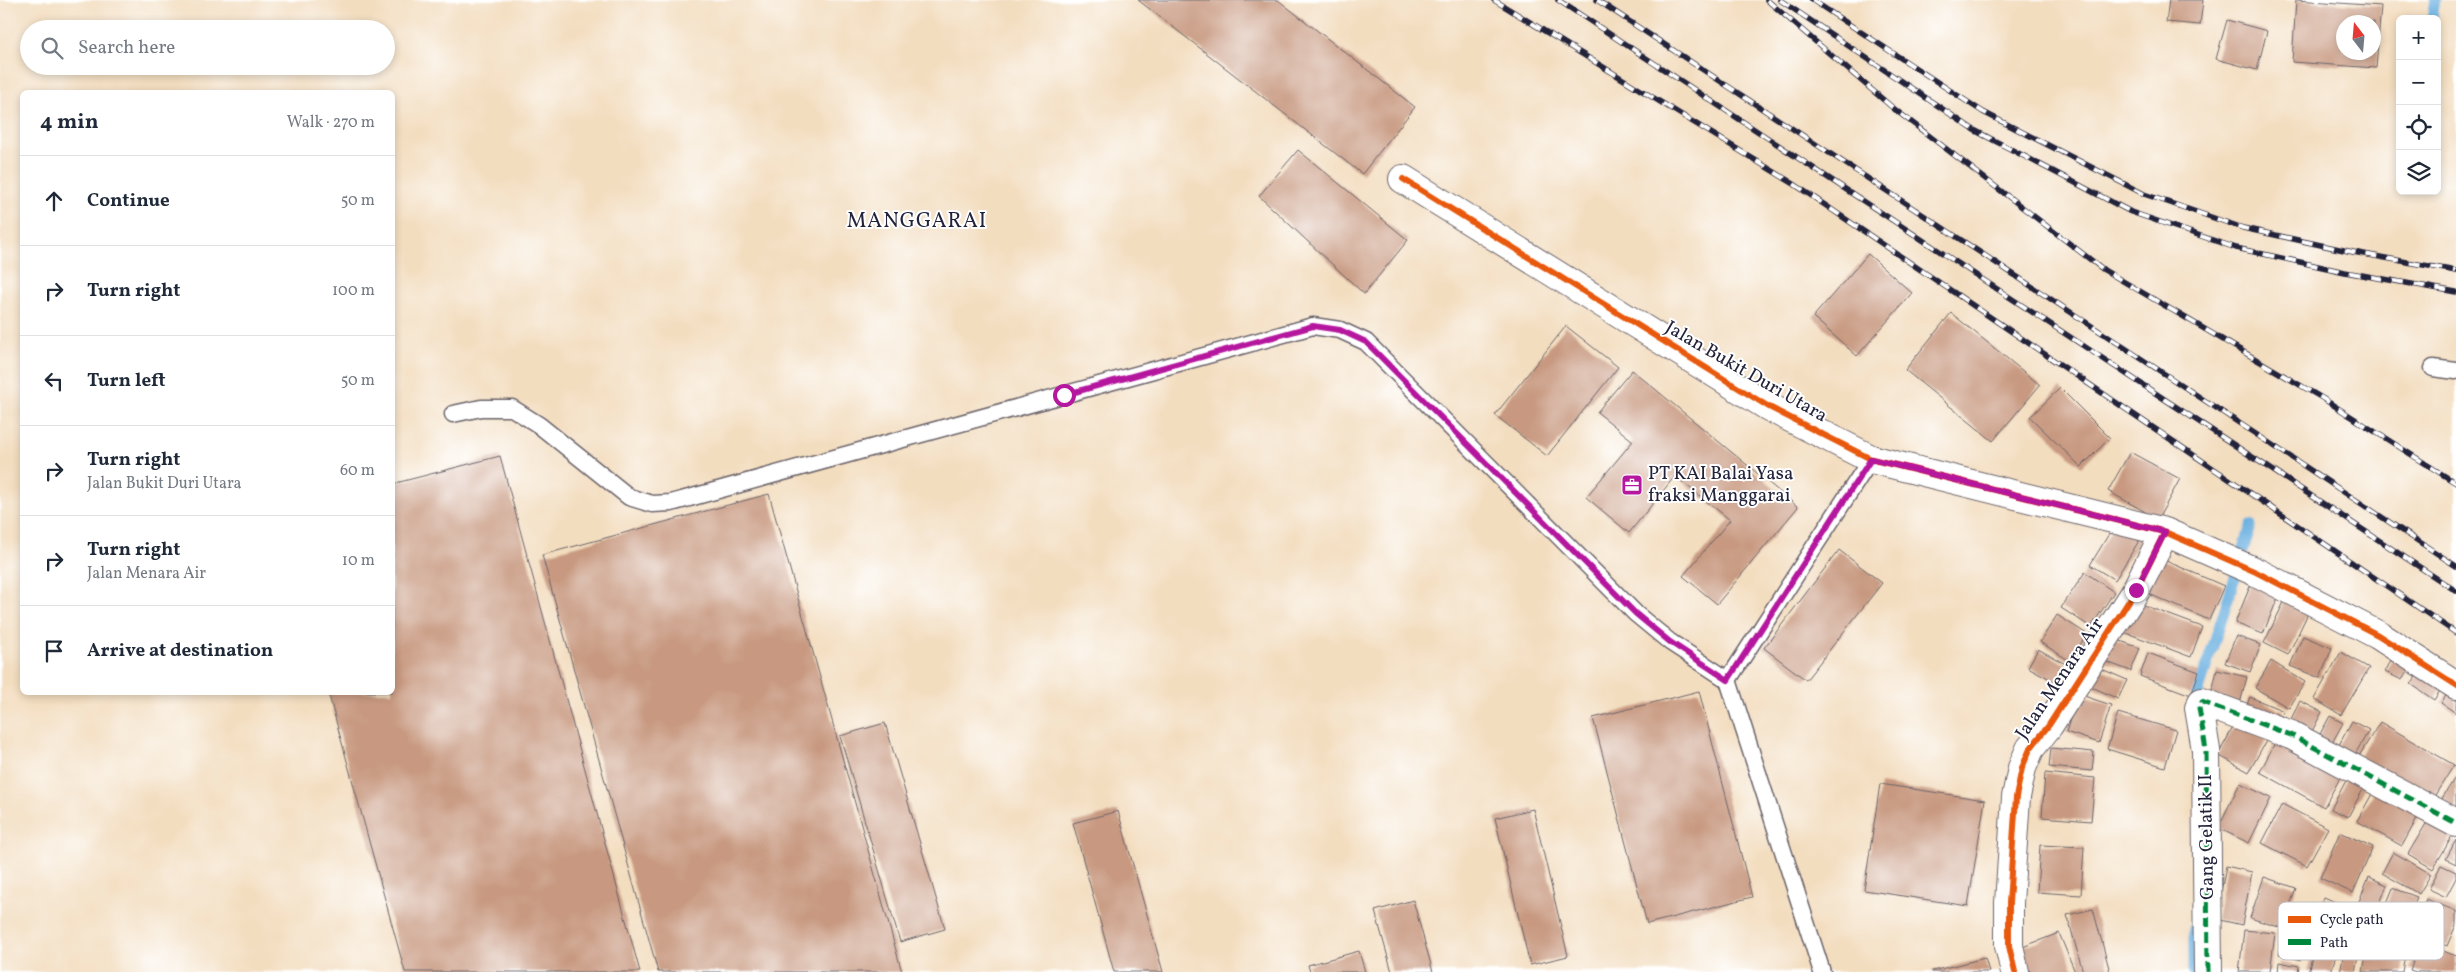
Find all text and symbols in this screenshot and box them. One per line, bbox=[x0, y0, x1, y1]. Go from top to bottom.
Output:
north arrow bbox=[2336, 15, 2381, 60]
map controls bbox=[2396, 15, 2441, 195]
button: + bbox=[2396, 15, 2441, 60]
search box bbox=[20, 20, 395, 75]
icon: search bbox=[38, 34, 66, 62]
text: Search here bbox=[78, 35, 175, 61]
button: − bbox=[2396, 60, 2441, 105]
button: locate bbox=[2396, 105, 2441, 150]
text: 4 min bbox=[40, 108, 99, 137]
text: Walk · 270 m bbox=[287, 112, 375, 134]
button: layers bbox=[2396, 150, 2441, 195]
icon: ahead bbox=[40, 187, 68, 215]
text: Continue bbox=[87, 188, 170, 214]
text: 50 m bbox=[341, 190, 375, 212]
district label: MANGGARAI bbox=[847, 207, 987, 236]
icon: right bbox=[40, 277, 68, 305]
text: Turn right bbox=[87, 278, 180, 304]
text: 100 m bbox=[332, 280, 375, 302]
street label: Jalan Bukit Duri Utara bbox=[1660, 315, 1832, 429]
icon: left bbox=[40, 367, 68, 395]
text: Turn left bbox=[87, 368, 166, 394]
text: 50 m bbox=[341, 370, 375, 392]
route start bbox=[1053, 384, 1076, 407]
text: Turn right bbox=[87, 447, 180, 473]
icon: right bbox=[40, 457, 68, 485]
text: 60 m bbox=[340, 460, 375, 482]
place label: PT KAI Balai Yasa fraksi Manggarai bbox=[1648, 461, 1793, 509]
text: Jalan Bukit Duri Utara bbox=[87, 473, 242, 495]
office icon: PT KAI Balai Yasa fraksi Manggarai bbox=[1620, 473, 1644, 497]
text: Turn right bbox=[87, 537, 180, 563]
icon: right bbox=[40, 547, 68, 575]
text: 10 m bbox=[342, 550, 375, 572]
text: Jalan Menara Air bbox=[87, 563, 206, 585]
route end bbox=[2125, 579, 2148, 602]
street label: Jalan Menara Air bbox=[2010, 613, 2110, 745]
icon: arrive bbox=[40, 637, 68, 665]
text: Arrive at destination bbox=[87, 638, 273, 664]
street label: Gang Gelatik II bbox=[2193, 774, 2221, 900]
legend bbox=[2278, 902, 2444, 960]
text: Cycle path bbox=[2320, 911, 2384, 930]
text: Path bbox=[2320, 934, 2348, 953]

